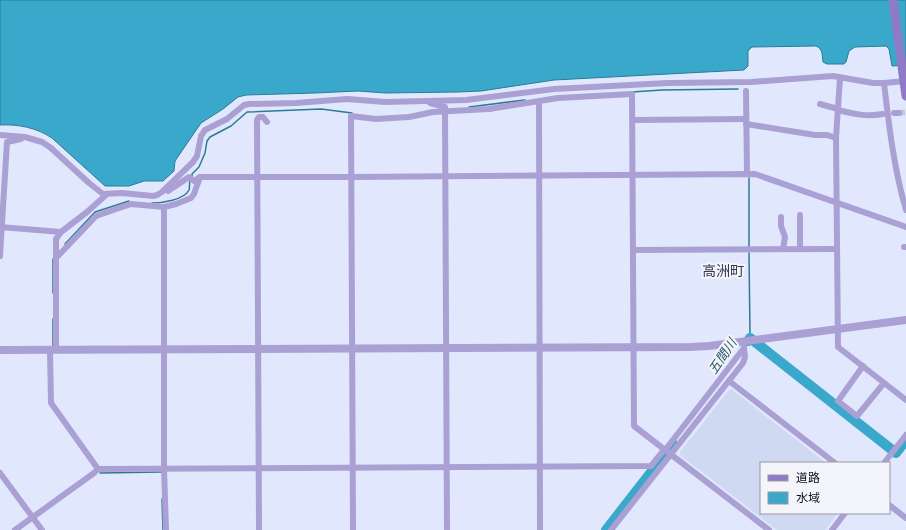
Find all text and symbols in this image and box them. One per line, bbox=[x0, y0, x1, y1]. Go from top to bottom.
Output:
district label: 高洲町 bbox=[702, 262, 744, 279]
water label: 五間川 bbox=[704, 334, 741, 377]
legend bbox=[760, 462, 890, 514]
text: 道路 bbox=[796, 470, 820, 485]
text: 水域 bbox=[796, 490, 820, 505]

